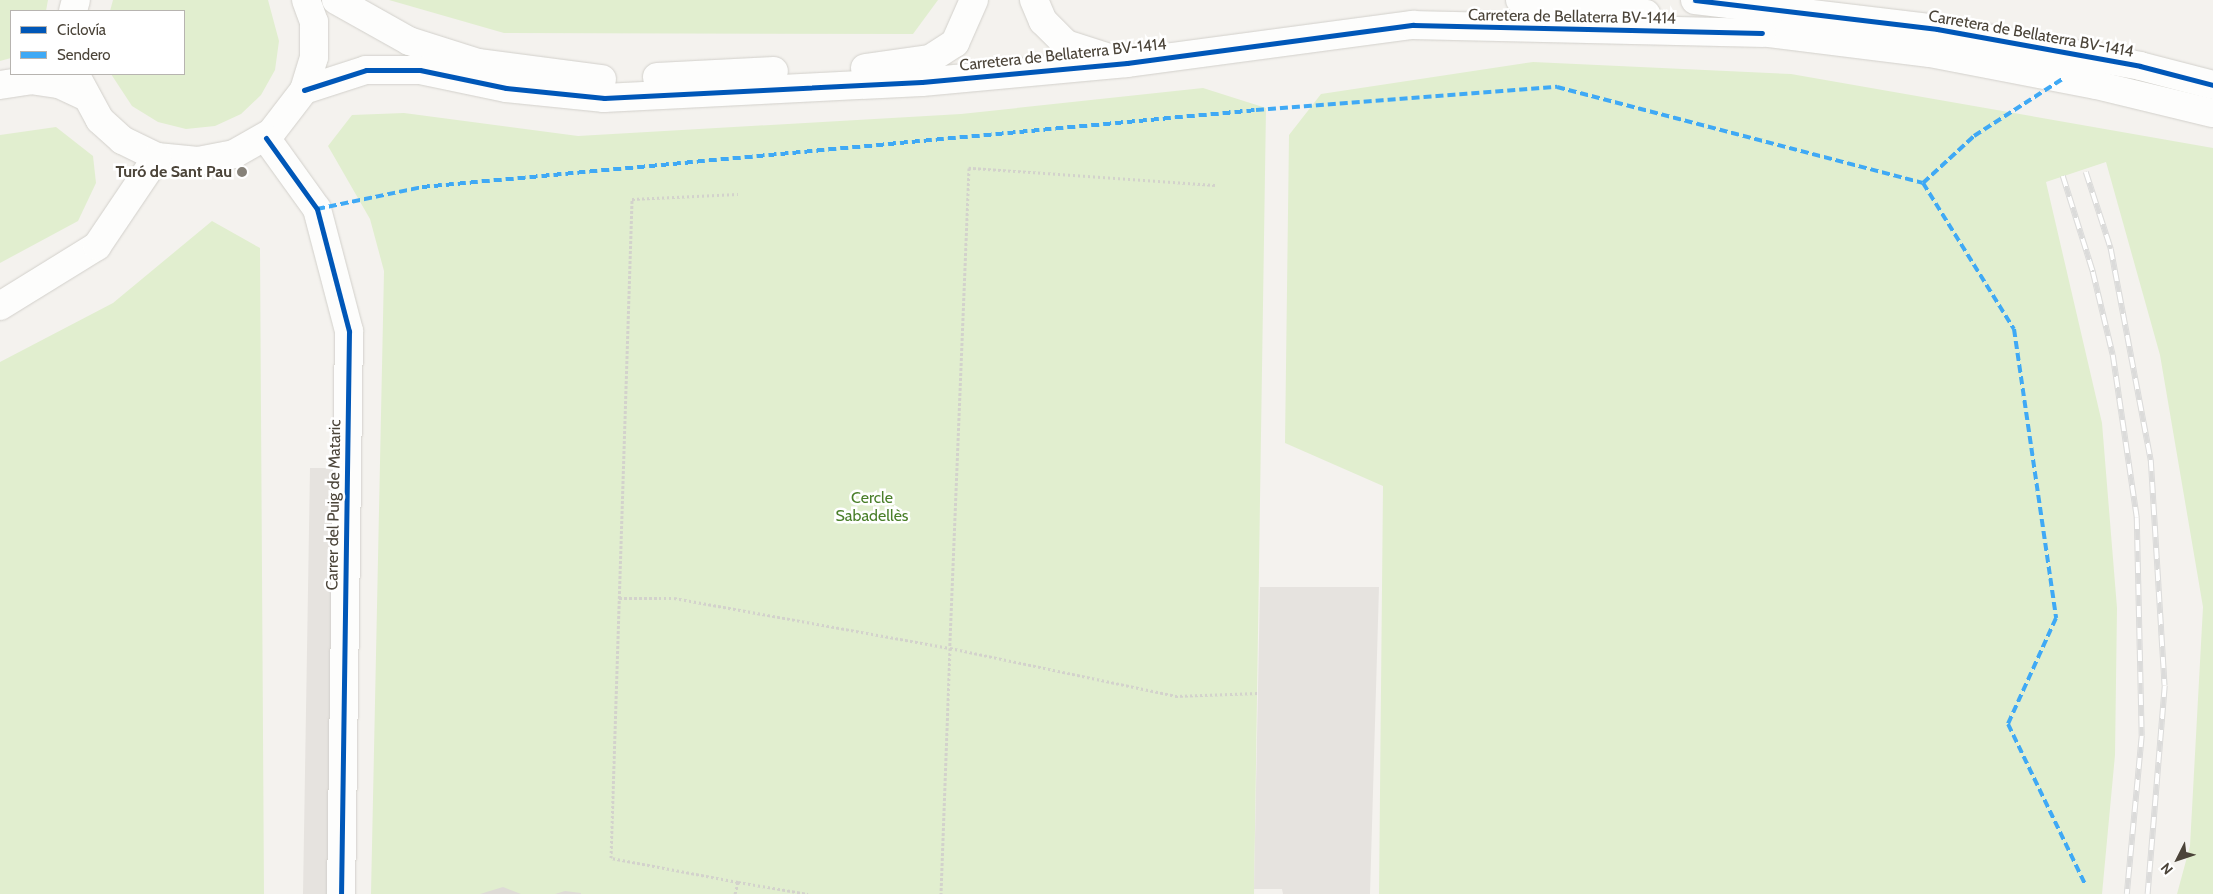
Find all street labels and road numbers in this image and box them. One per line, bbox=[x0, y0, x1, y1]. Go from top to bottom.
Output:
street label: Carretera de Bellaterra BV-1414 bbox=[1468, 6, 1676, 28]
street label: Carretera de Bellaterra BV-1414 bbox=[1927, 6, 2135, 62]
street label: Carretera de Bellaterra BV-1414 bbox=[959, 35, 1167, 75]
street label: Carrer del Puig de Mataric bbox=[323, 419, 345, 591]

